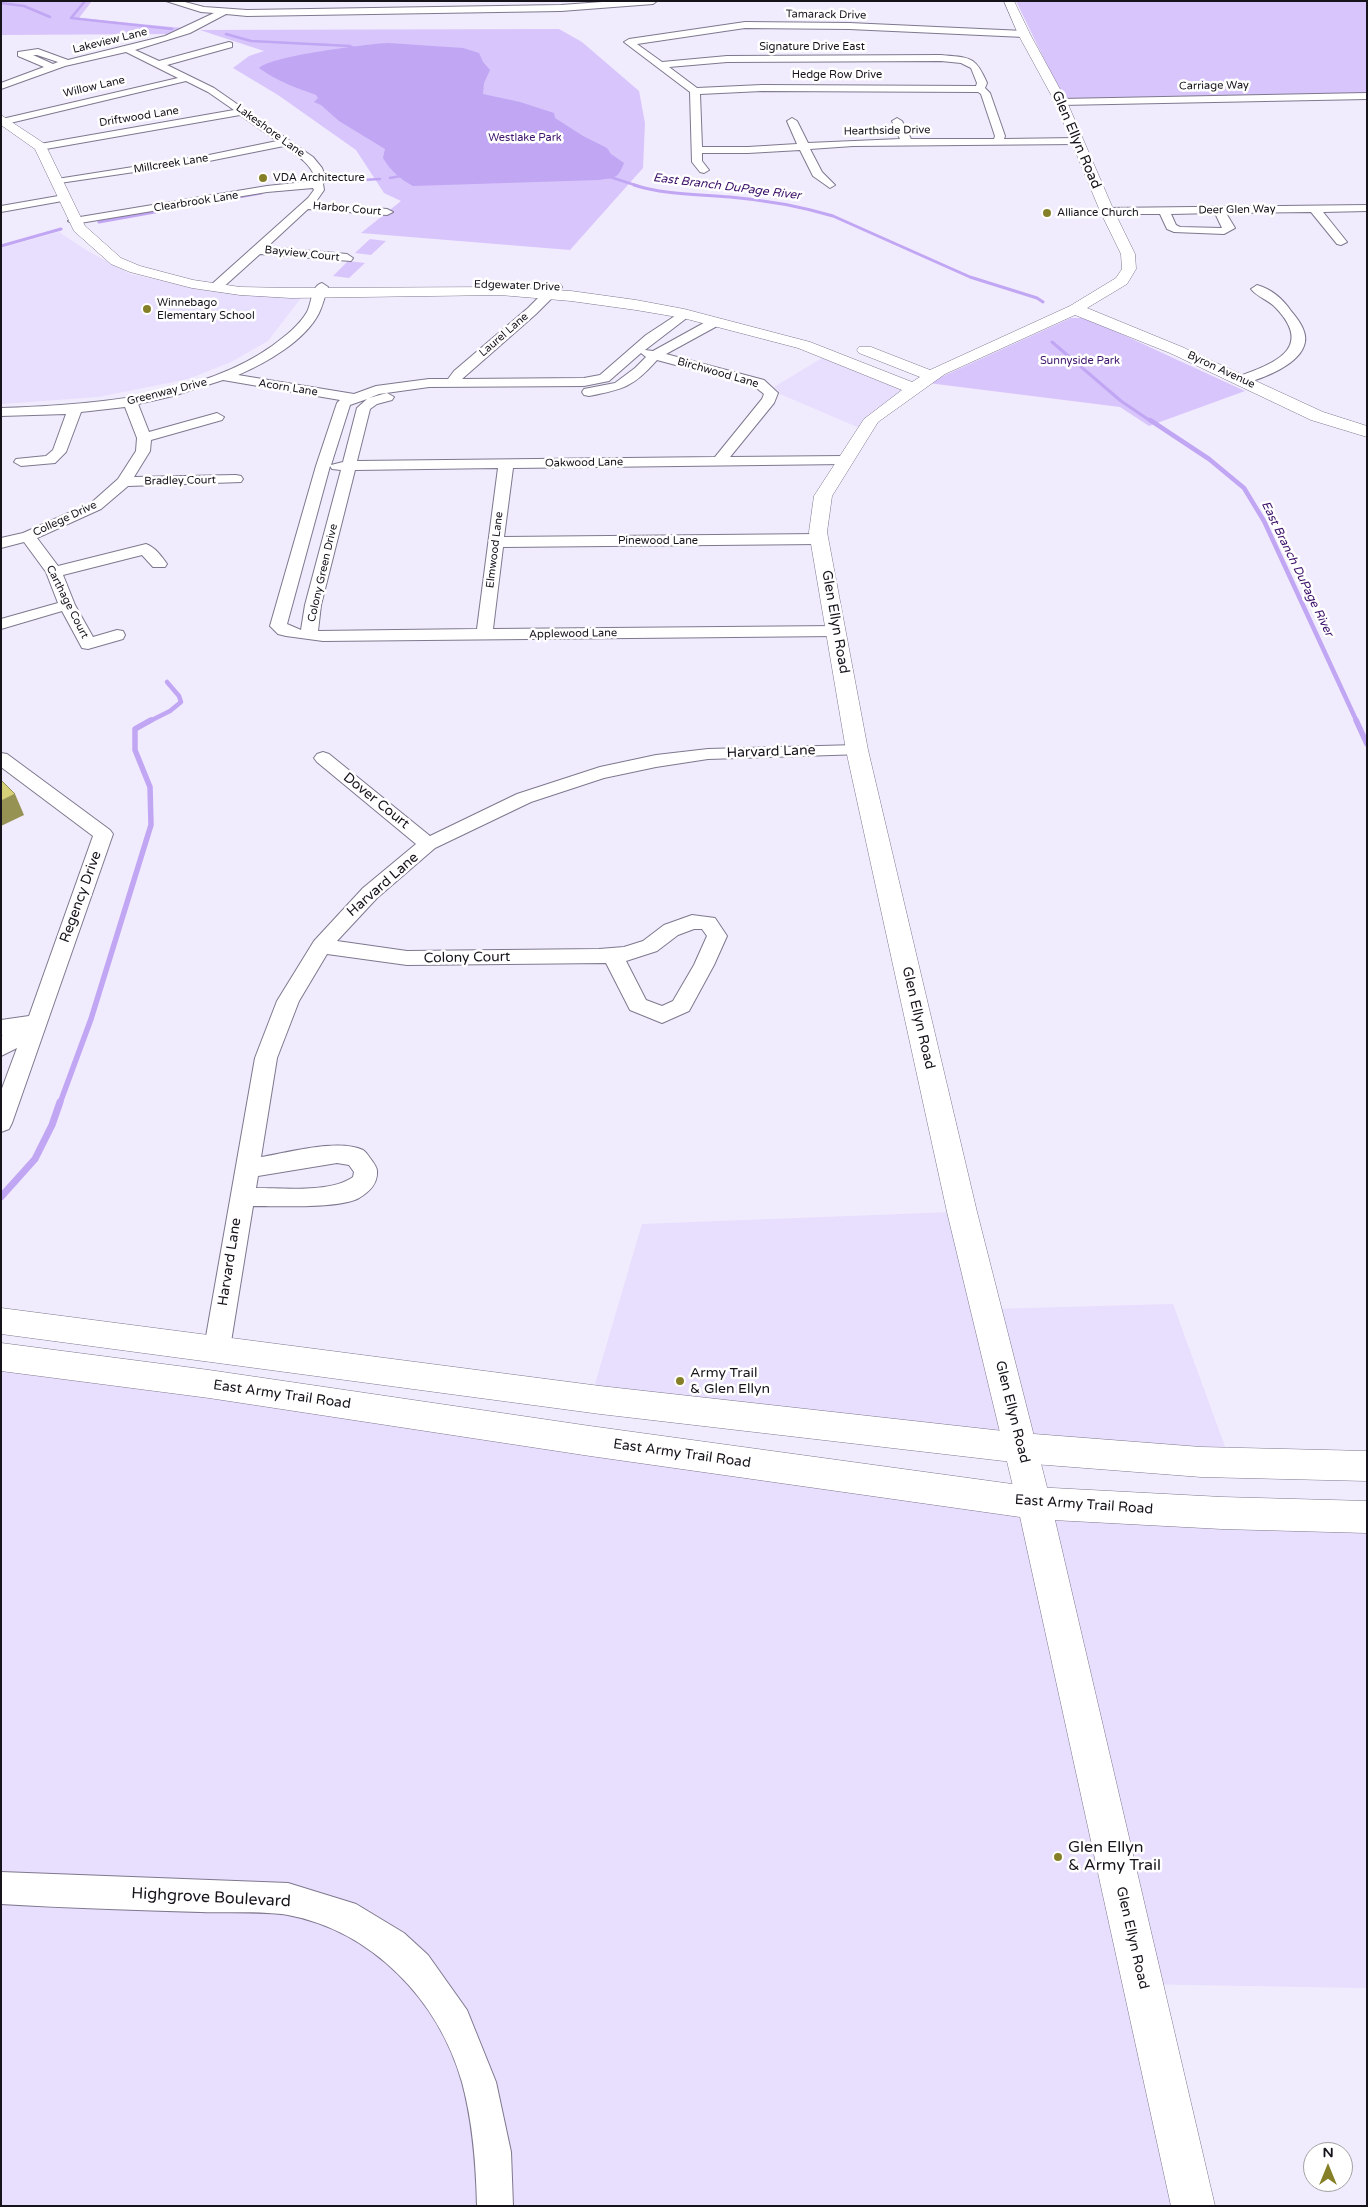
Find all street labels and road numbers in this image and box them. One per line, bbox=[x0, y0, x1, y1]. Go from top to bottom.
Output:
street label: Tamarack Drive bbox=[786, 8, 866, 22]
street label: Lakeview Lane bbox=[71, 25, 149, 57]
street label: Signature Drive East bbox=[759, 40, 865, 54]
street label: Hedge Row Drive bbox=[792, 68, 882, 82]
street label: Willow Lane bbox=[62, 73, 126, 101]
street label: Carriage Way bbox=[1179, 79, 1249, 93]
street label: Glen Ellyn Road bbox=[1048, 88, 1104, 192]
street label: Lakeshore Lane bbox=[233, 102, 307, 160]
street label: Driftwood Lane bbox=[98, 104, 180, 130]
street label: Hearthside Drive bbox=[843, 124, 931, 138]
street label: Millcreek Lane bbox=[133, 152, 209, 176]
street label: Clearbrook Lane bbox=[153, 189, 239, 215]
street label: Harbor Court bbox=[312, 199, 382, 219]
street label: Deer Glen Way bbox=[1198, 203, 1276, 217]
street label: Bayview Court bbox=[264, 244, 340, 264]
street label: Edgewater Drive bbox=[474, 278, 560, 294]
street label: Laurel Lane bbox=[477, 310, 531, 360]
street label: Byron Avenue bbox=[1185, 349, 1257, 391]
street label: Birchwood Lane bbox=[676, 355, 760, 391]
street label: Greenway Drive bbox=[126, 376, 208, 408]
street label: Acorn Lane bbox=[257, 377, 319, 399]
street label: Oakwood Lane bbox=[545, 456, 623, 470]
street label: Bradley Court bbox=[144, 474, 216, 488]
street label: College Drive bbox=[31, 498, 99, 540]
street label: Elmwood Lane bbox=[484, 511, 506, 589]
street label: Colony Green Drive bbox=[305, 523, 341, 623]
street label: Pinewood Lane bbox=[618, 534, 698, 548]
street label: Carthage Court bbox=[43, 563, 91, 641]
street label: Glen Ellyn Road bbox=[818, 569, 852, 675]
street label: Applewood Lane bbox=[529, 627, 617, 641]
street label: Harvard Lane bbox=[726, 742, 816, 762]
street label: Dover Court bbox=[340, 769, 412, 833]
street label: Regency Drive bbox=[57, 849, 105, 945]
street label: Harvard Lane bbox=[344, 849, 422, 921]
street label: Colony Court bbox=[423, 949, 511, 967]
street label: Glen Ellyn Road bbox=[898, 965, 938, 1071]
street label: Harvard Lane bbox=[215, 1217, 245, 1307]
street label: Glen Ellyn Road bbox=[991, 1359, 1033, 1465]
street label: East Army Trail Road bbox=[212, 1377, 352, 1413]
street label: East Army Trail Road bbox=[612, 1436, 752, 1472]
street label: East Army Trail Road bbox=[1014, 1492, 1154, 1518]
street label: Highgrove Boulevard bbox=[131, 1884, 291, 1912]
street label: Glen Ellyn Road bbox=[1112, 1885, 1152, 1991]

